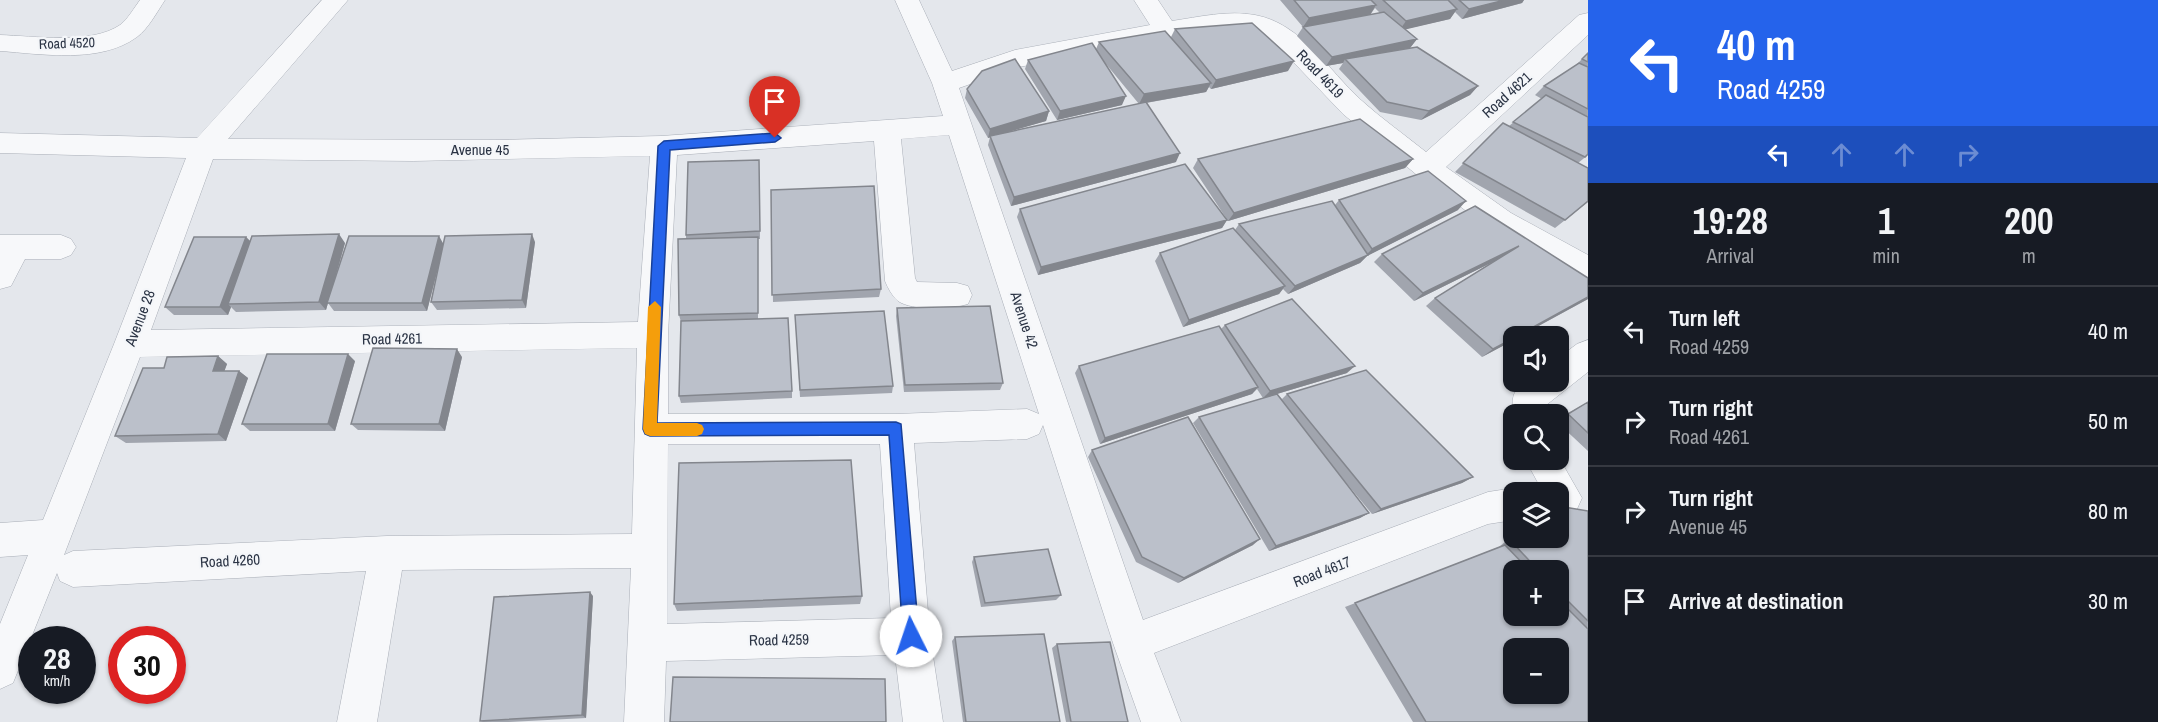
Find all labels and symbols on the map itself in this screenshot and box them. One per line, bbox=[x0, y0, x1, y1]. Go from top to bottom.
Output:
street label: Road 4520 bbox=[39, 33, 95, 53]
street label: Road 4619 bbox=[1292, 45, 1349, 103]
street label: Road 4621 bbox=[1477, 67, 1536, 123]
pin bbox=[749, 76, 800, 138]
street label: Avenue 45 bbox=[450, 139, 509, 160]
street label: Avenue 28 bbox=[119, 287, 160, 350]
street label: Avenue 42 bbox=[1005, 288, 1044, 351]
street label: Road 4261 bbox=[362, 327, 422, 350]
street label: Road 4260 bbox=[199, 548, 261, 573]
street label: Road 4617 bbox=[1290, 551, 1354, 592]
position arrow bbox=[879, 604, 943, 668]
speed limit sign: 30 bbox=[108, 626, 186, 704]
street label: Road 4259 bbox=[749, 628, 809, 651]

